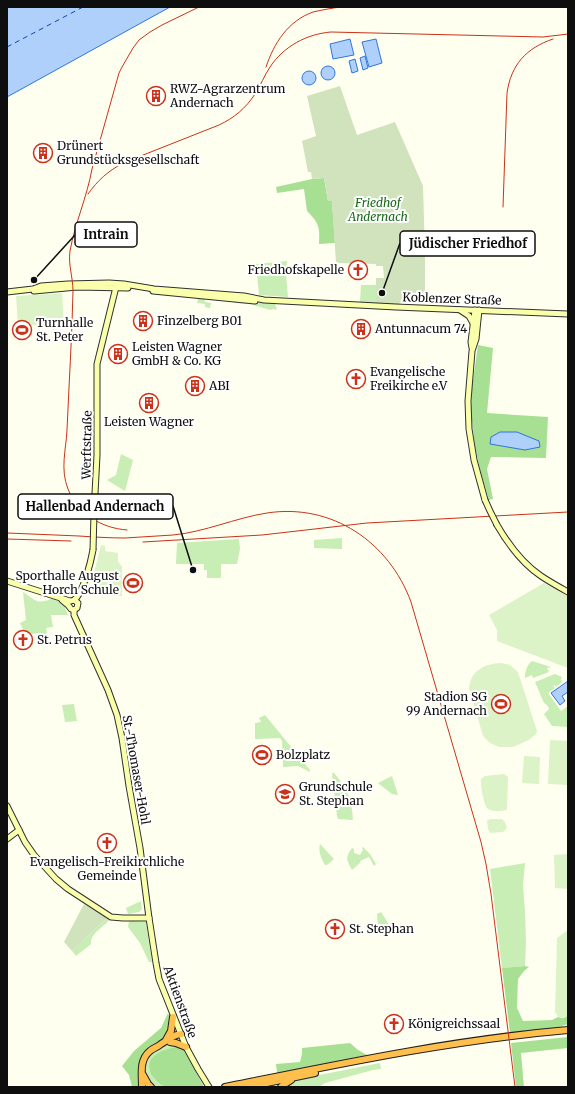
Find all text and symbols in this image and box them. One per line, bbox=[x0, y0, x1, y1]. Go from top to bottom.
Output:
place label: RWZ-Agrarzentrum Andernach bbox=[169, 81, 286, 110]
building icon: RWZ-Agrarzentrum Andernach bbox=[145, 85, 167, 107]
place label: Drünert Grundstücksgesellschaft bbox=[57, 138, 200, 167]
building icon: Drünert Grundstücksgesellschaft bbox=[32, 142, 54, 164]
park label: Friedhof Andernach bbox=[347, 195, 408, 224]
callout: Intrain bbox=[75, 222, 137, 247]
text: Intrain bbox=[83, 226, 129, 243]
callout: Jüdischer Friedhof bbox=[400, 231, 535, 256]
text: Jüdischer Friedhof bbox=[408, 235, 528, 252]
church icon: Friedhofskapelle bbox=[347, 259, 369, 281]
place label: Friedhofskapelle bbox=[247, 262, 344, 277]
street label: Koblenzer Straße bbox=[402, 289, 502, 308]
building icon: Finzelberg B01 bbox=[132, 310, 154, 332]
place label: Finzelberg B01 bbox=[157, 313, 243, 328]
place label: Turnhalle St. Peter bbox=[36, 315, 93, 344]
building icon: Antunnacum 74 bbox=[350, 318, 372, 340]
sports icon: Turnhalle St. Peter bbox=[11, 319, 33, 341]
place label: Antunnacum 74 bbox=[374, 321, 468, 336]
place label: Leisten Wagner GmbH & Co. KG bbox=[132, 339, 223, 368]
building icon: Leisten Wagner GmbH & Co. KG bbox=[107, 343, 129, 365]
place label: Evangelische Freikirche e.V bbox=[370, 364, 448, 393]
church icon: Evangelische Freikirche e.V bbox=[345, 368, 367, 390]
building icon: ABI bbox=[184, 375, 206, 397]
place label: ABI bbox=[208, 378, 230, 393]
building icon: Leisten Wagner bbox=[138, 392, 160, 414]
street label: Werftstraße bbox=[78, 410, 95, 481]
place label: Leisten Wagner bbox=[104, 414, 195, 429]
callout: Hallenbad Andernach bbox=[18, 494, 173, 519]
text: Hallenbad Andernach bbox=[25, 498, 165, 515]
place label: Sporthalle August Horch Schule bbox=[15, 568, 119, 597]
sports icon: Sporthalle August Horch Schule bbox=[122, 572, 144, 594]
church icon: St. Petrus bbox=[12, 629, 34, 651]
place label: St. Petrus bbox=[37, 632, 92, 647]
place label: Stadion SG 99 Andernach bbox=[406, 689, 487, 718]
sports icon: Stadion SG 99 Andernach bbox=[490, 693, 512, 715]
street label: St.-Thomaser-Hohl bbox=[119, 714, 154, 826]
sports icon: Bolzplatz bbox=[251, 744, 273, 766]
place label: Bolzplatz bbox=[276, 747, 331, 762]
place label: Grundschule St. Stephan bbox=[299, 779, 373, 808]
school or university icon: Grundschule St. Stephan bbox=[274, 783, 296, 805]
church icon: Evangelisch-Freikirchliche Gemeinde bbox=[96, 832, 118, 854]
place label: Evangelisch-Freikirchliche Gemeinde bbox=[30, 854, 184, 883]
church icon: St. Stephan bbox=[324, 918, 346, 940]
place label: St. Stephan bbox=[349, 921, 414, 936]
street label: Aktienstraße bbox=[160, 963, 200, 1040]
church icon: Königreichssaal bbox=[383, 1013, 405, 1035]
place label: Königreichssaal bbox=[408, 1016, 501, 1031]

